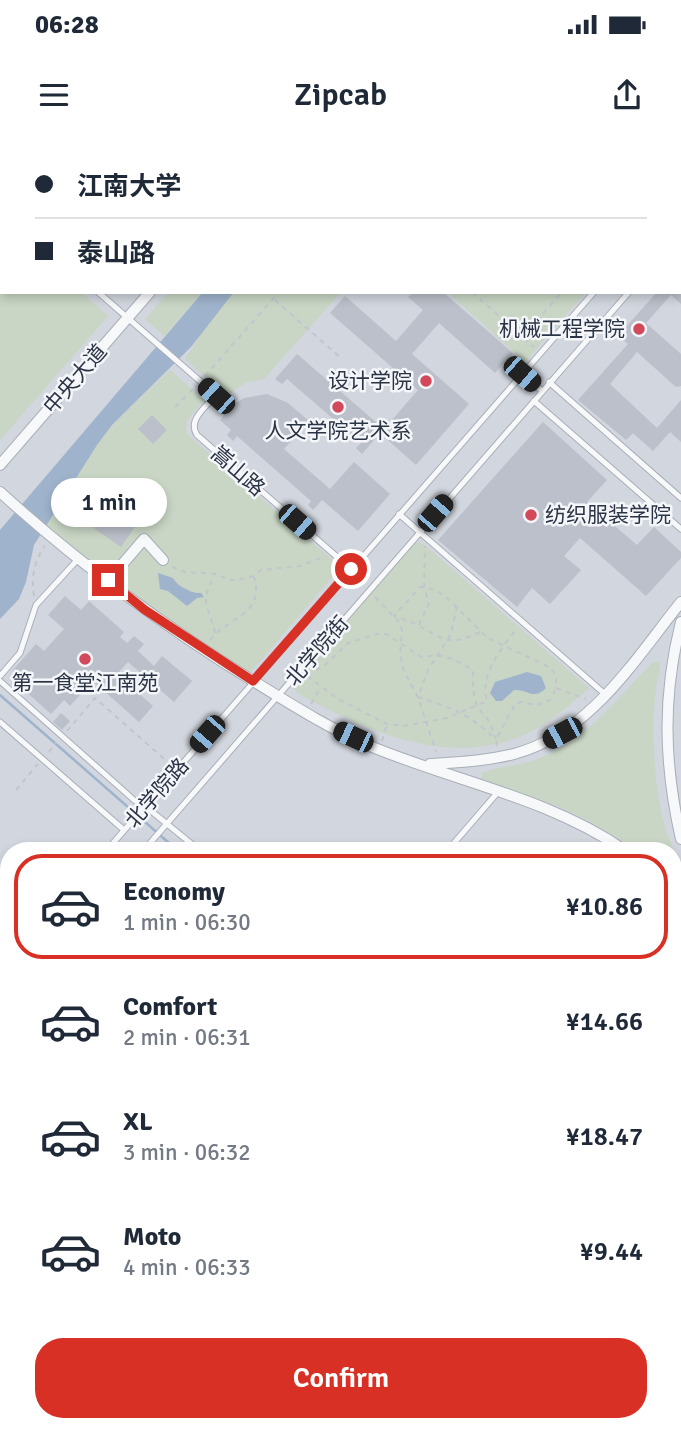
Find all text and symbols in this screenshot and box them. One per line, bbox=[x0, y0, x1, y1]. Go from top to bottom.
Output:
text: 06:28 bbox=[35, 9, 99, 41]
text: Zipcab bbox=[294, 75, 387, 114]
icon: menu bbox=[35, 76, 73, 114]
icon: share bbox=[608, 76, 646, 114]
text: 江南大学 bbox=[77, 171, 181, 203]
text: 泰山路 bbox=[77, 238, 155, 270]
place label: 机械工程学院 bbox=[499, 316, 625, 342]
marker: 机械工程学院 bbox=[631, 321, 647, 337]
street label: 中央大道 bbox=[38, 339, 112, 419]
car bbox=[500, 352, 545, 396]
place label: 设计学院 bbox=[328, 368, 412, 394]
marker: 设计学院 bbox=[418, 373, 434, 389]
car bbox=[194, 374, 239, 418]
marker: 人文学院艺术系 bbox=[330, 399, 346, 415]
place label: 人文学院艺术系 bbox=[265, 418, 412, 444]
street label: 嵩山路 bbox=[206, 441, 270, 501]
callout: 1 min bbox=[50, 478, 166, 528]
text: 1 min bbox=[81, 488, 137, 517]
car bbox=[414, 490, 457, 536]
car bbox=[275, 500, 320, 544]
place label: 纺织服装学院 bbox=[545, 502, 671, 528]
marker: 纺织服装学院 bbox=[523, 507, 539, 523]
route start bbox=[335, 553, 367, 585]
route end bbox=[92, 564, 124, 596]
street label: 北学院街 bbox=[280, 611, 354, 691]
marker: 第一食堂江南苑 bbox=[77, 651, 93, 667]
place label: 第一食堂江南苑 bbox=[12, 670, 159, 696]
car bbox=[186, 711, 229, 757]
car bbox=[539, 714, 586, 752]
car bbox=[330, 719, 377, 755]
street label: 北学院路 bbox=[120, 753, 194, 833]
icon: car bbox=[39, 875, 102, 938]
text: Economy bbox=[123, 876, 225, 908]
text: ¥10.86 bbox=[566, 891, 643, 923]
text: 1 min · 06:30 bbox=[123, 908, 251, 937]
icon: car bbox=[39, 990, 102, 1053]
text: Comfort bbox=[123, 991, 217, 1023]
text: ¥14.66 bbox=[566, 1006, 643, 1038]
text: 2 min · 06:31 bbox=[123, 1023, 251, 1052]
icon: car bbox=[39, 1105, 102, 1168]
text: XL bbox=[123, 1106, 153, 1138]
text: ¥18.47 bbox=[566, 1121, 643, 1153]
text: 3 min · 06:32 bbox=[123, 1138, 251, 1167]
icon: car bbox=[39, 1220, 102, 1283]
text: Moto bbox=[123, 1221, 181, 1253]
text: ¥9.44 bbox=[580, 1236, 643, 1268]
text: 4 min · 06:33 bbox=[123, 1253, 251, 1282]
button: Confirm bbox=[35, 1338, 647, 1418]

